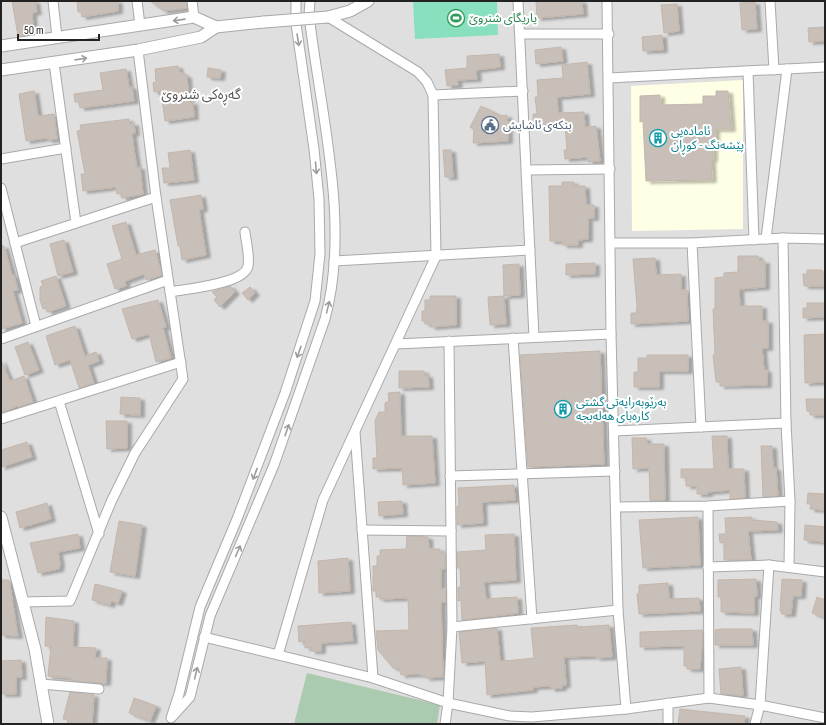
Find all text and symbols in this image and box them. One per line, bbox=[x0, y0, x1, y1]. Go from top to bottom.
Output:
sports icon: یاریگای شنروێ bbox=[446, 8, 466, 28]
place label: یاریگای شنروێ bbox=[469, 11, 537, 26]
scale bar bbox=[18, 16, 99, 42]
one-way arrow bbox=[173, 16, 186, 24]
text: 50 m bbox=[24, 23, 44, 38]
one-way arrow bbox=[294, 33, 302, 46]
one-way arrow bbox=[74, 55, 87, 63]
district label: گەڕەکی شنروێ bbox=[161, 86, 241, 106]
public building icon: بنکەی ئاشایش bbox=[480, 115, 500, 135]
place label: بنکەی ئاشایش bbox=[503, 118, 572, 133]
place label: ئامادەیی پێشەنگ - کوڕان bbox=[671, 124, 744, 156]
building icon: ئامادەیی پێشەنگ - کوڕان bbox=[648, 128, 668, 148]
one-way arrow bbox=[312, 162, 320, 175]
one-way arrow bbox=[325, 301, 333, 314]
one-way arrow bbox=[295, 345, 303, 357]
place label: بەرێوبەرایەتی گشتی کارەبای هەلەبجە bbox=[576, 395, 667, 424]
building icon: بەرێوبەرایەتی گشتی کارەبای هەلەبجە bbox=[553, 399, 573, 419]
one-way arrow bbox=[283, 425, 291, 437]
one-way arrow bbox=[250, 467, 258, 479]
one-way arrow bbox=[235, 545, 242, 557]
one-way arrow bbox=[192, 667, 200, 680]

